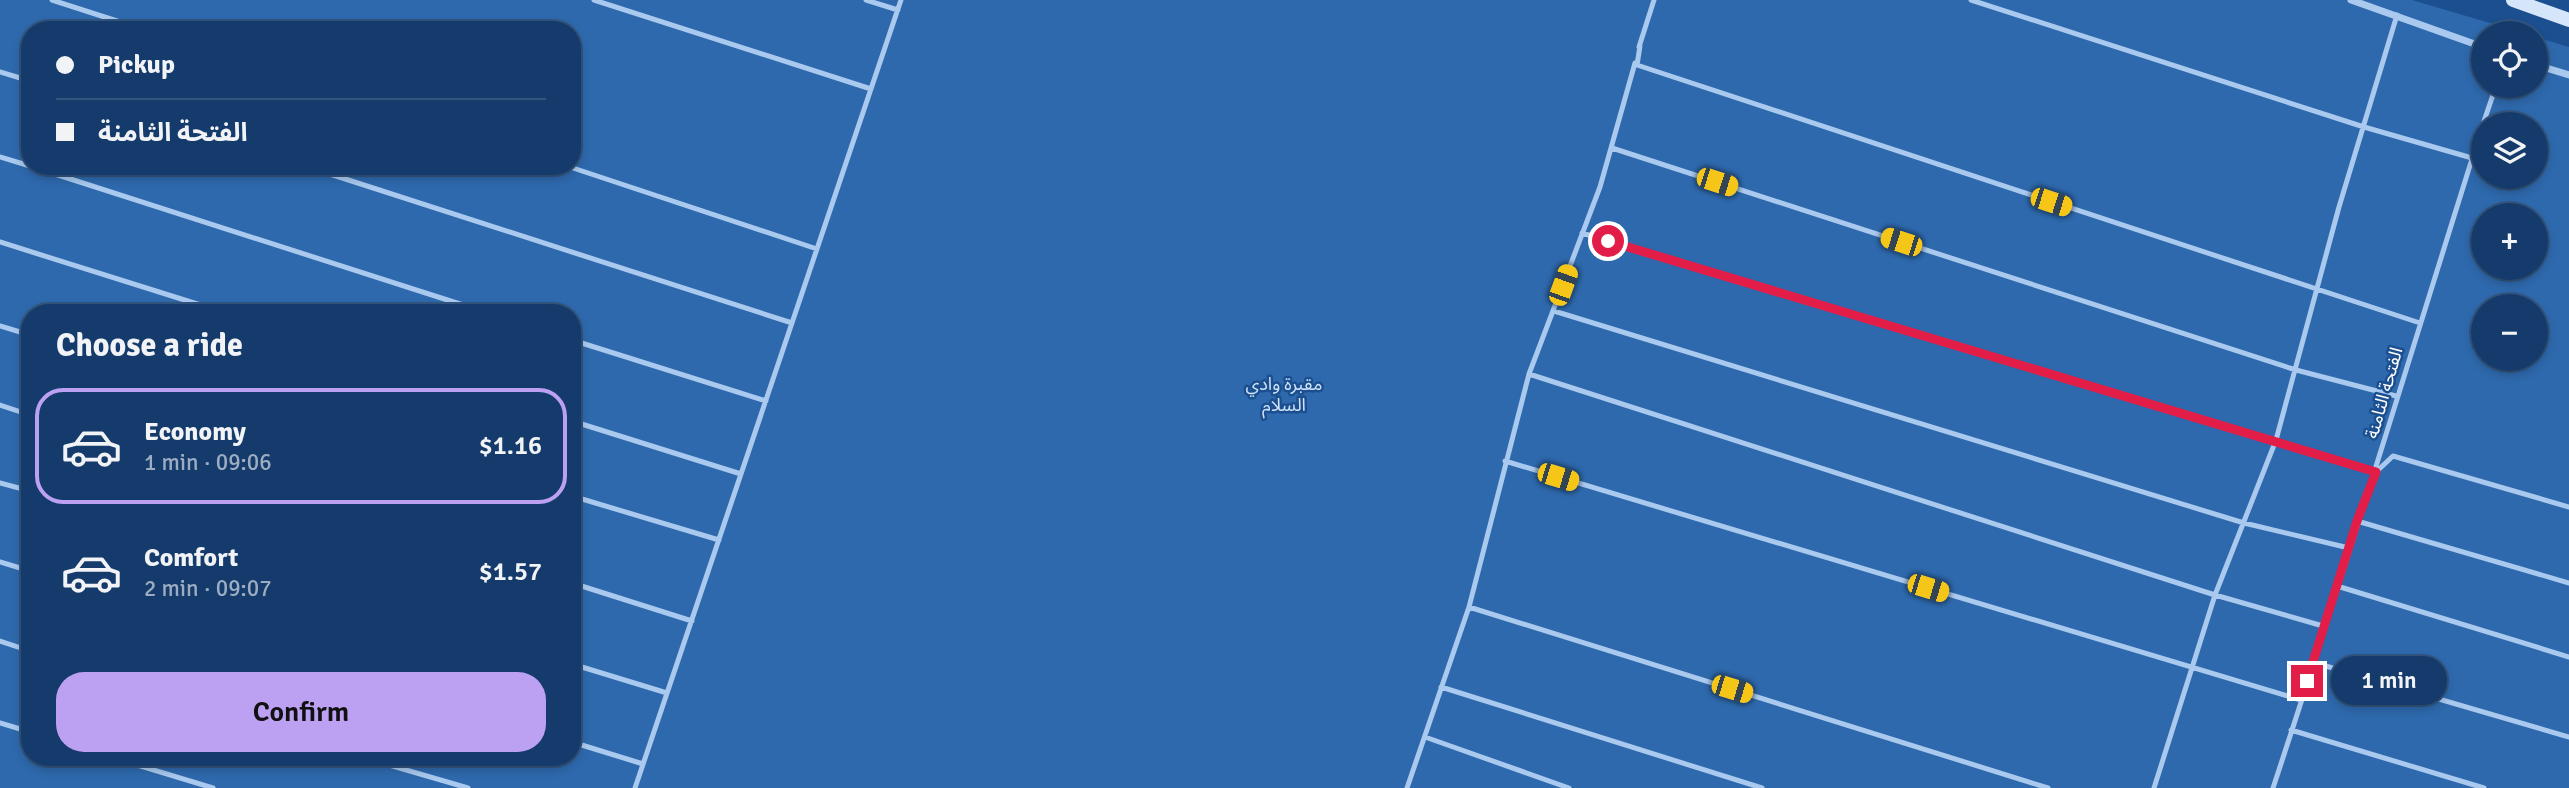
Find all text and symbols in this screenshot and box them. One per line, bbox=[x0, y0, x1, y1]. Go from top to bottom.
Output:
map controls bbox=[2471, 21, 2548, 371]
button: locate bbox=[2471, 21, 2548, 98]
text: Pickup bbox=[98, 49, 175, 81]
button: layers bbox=[2471, 112, 2548, 189]
text: الفتحة الثامنة bbox=[98, 117, 248, 149]
car bbox=[1694, 166, 1741, 198]
car bbox=[2028, 186, 2075, 218]
button: + bbox=[2471, 203, 2548, 280]
route start bbox=[1592, 225, 1624, 257]
car bbox=[1878, 226, 1925, 258]
car bbox=[1546, 262, 1581, 308]
button: − bbox=[2471, 294, 2548, 371]
text: Choose a ride bbox=[56, 326, 243, 365]
street label: الفتحة الثامنة bbox=[2360, 345, 2408, 441]
park label: مقبرة وادي السلام bbox=[1246, 373, 1322, 419]
icon: car bbox=[60, 415, 123, 478]
text: Economy bbox=[144, 416, 246, 448]
text: $1.16 bbox=[479, 430, 542, 462]
text: 1 min · 09:06 bbox=[144, 448, 272, 477]
car bbox=[1535, 461, 1582, 493]
icon: car bbox=[60, 541, 123, 604]
text: Comfort bbox=[144, 542, 238, 574]
text: $1.57 bbox=[479, 556, 542, 588]
car bbox=[1905, 572, 1952, 604]
text: 2 min · 09:07 bbox=[144, 574, 272, 603]
callout: 1 min bbox=[2332, 656, 2447, 706]
route end bbox=[2291, 665, 2323, 697]
text: 1 min bbox=[2361, 666, 2417, 695]
button: Confirm bbox=[56, 672, 546, 752]
car bbox=[1709, 673, 1756, 705]

